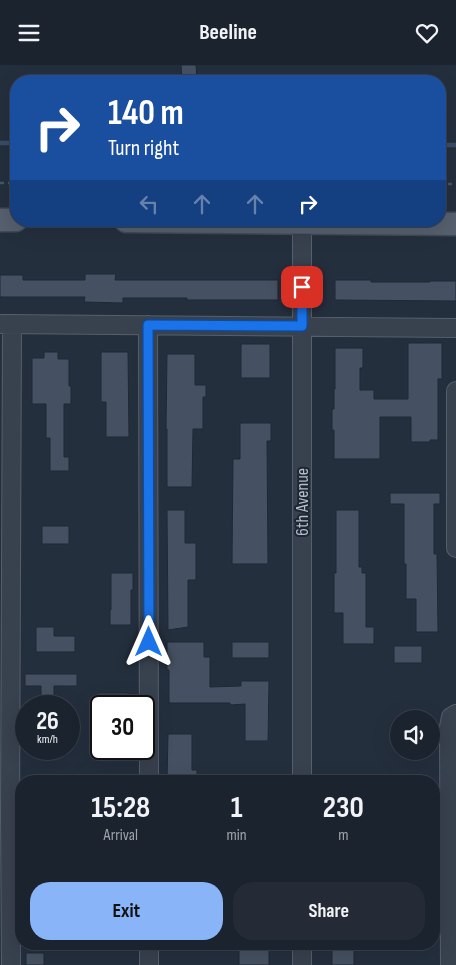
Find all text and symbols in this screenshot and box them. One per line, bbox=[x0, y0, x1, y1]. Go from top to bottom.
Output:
icon: menu bbox=[15, 19, 43, 47]
text: Beeline bbox=[199, 19, 257, 46]
icon: heart bbox=[413, 19, 441, 47]
text: 140 m bbox=[108, 92, 184, 135]
icon: right bbox=[25, 95, 90, 160]
text: Turn right bbox=[108, 135, 179, 162]
icon: left bbox=[135, 190, 163, 218]
icon: ahead bbox=[188, 190, 216, 218]
icon: ahead bbox=[241, 190, 269, 218]
icon: right bbox=[294, 190, 322, 218]
pin bbox=[281, 266, 323, 308]
icon: arrive bbox=[288, 273, 316, 301]
street label: 6th Avenue bbox=[292, 468, 313, 536]
position arrow bbox=[122, 615, 174, 667]
speed limit sign: 30 bbox=[90, 695, 155, 760]
text: 26 bbox=[36, 706, 59, 737]
map controls bbox=[390, 710, 440, 760]
button: sound bbox=[390, 710, 440, 760]
text: km/h bbox=[37, 732, 58, 747]
text: 15:28 bbox=[91, 790, 150, 826]
text: 1 bbox=[231, 790, 242, 826]
text: 230 bbox=[323, 790, 364, 826]
text: Arrival bbox=[104, 826, 138, 845]
text: min bbox=[226, 826, 247, 845]
text: m bbox=[338, 826, 348, 845]
button: Exit bbox=[30, 882, 223, 940]
button: Share bbox=[233, 882, 425, 940]

